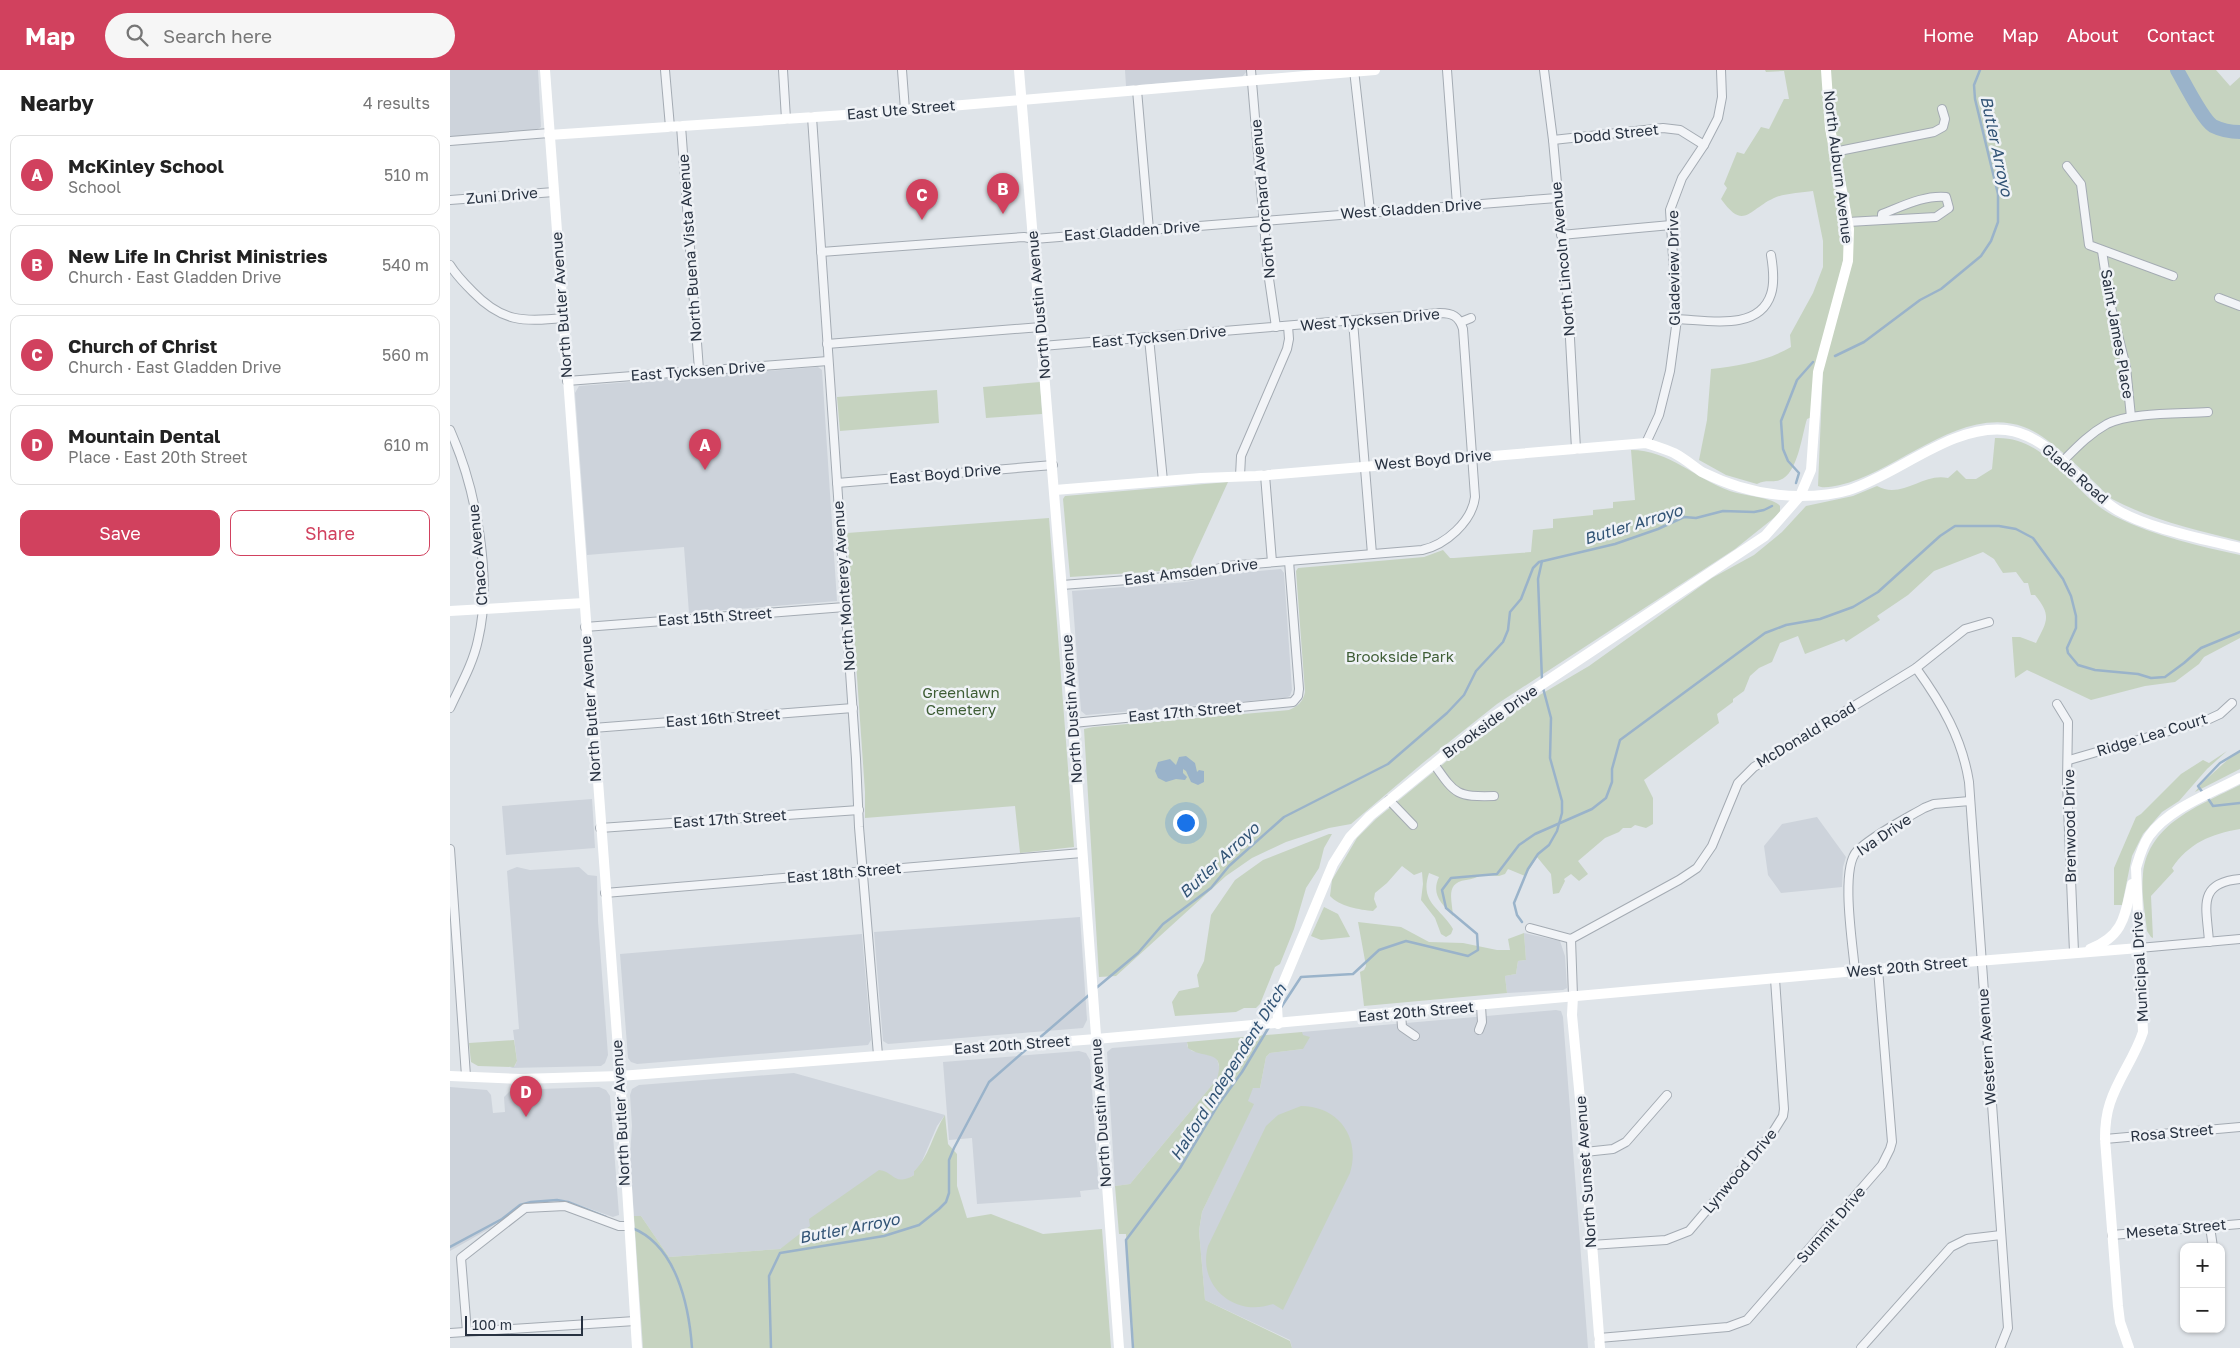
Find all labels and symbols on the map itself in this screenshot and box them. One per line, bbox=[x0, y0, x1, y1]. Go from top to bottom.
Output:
street label: North Auburn Avenue bbox=[1821, 89, 1857, 245]
water label: Butler Arroyo bbox=[1977, 94, 2018, 199]
street label: East Ute Street bbox=[846, 95, 956, 123]
street label: North Orchard Avenue bbox=[1246, 118, 1278, 279]
street label: Dodd Street bbox=[1572, 120, 1660, 146]
street label: North Buena Vista Avenue bbox=[673, 153, 705, 342]
pin: B bbox=[987, 173, 1019, 214]
pin: C bbox=[906, 179, 938, 220]
street label: North Lincoln Avenue bbox=[1546, 181, 1578, 337]
street label: Zuni Drive bbox=[465, 183, 539, 207]
street label: West Gladden Drive bbox=[1340, 194, 1482, 222]
street label: Gladeview Drive bbox=[1663, 210, 1683, 326]
street label: East Gladden Drive bbox=[1063, 216, 1201, 244]
street label: North Dustin Avenue bbox=[1023, 230, 1053, 380]
street label: North Butler Avenue bbox=[547, 231, 575, 379]
street label: Saint James Place bbox=[2098, 268, 2138, 400]
street label: West Tycksen Drive bbox=[1299, 304, 1441, 334]
street label: East Tycksen Drive bbox=[1091, 321, 1227, 351]
street label: East Tycksen Drive bbox=[630, 356, 766, 384]
pin: A bbox=[689, 429, 721, 470]
street label: Glade Road bbox=[2039, 439, 2113, 507]
street label: West Boyd Drive bbox=[1374, 445, 1492, 473]
street label: East Boyd Drive bbox=[888, 459, 1002, 487]
water label: Butler Arroyo bbox=[1581, 499, 1686, 548]
street label: North Monterey Avenue bbox=[828, 500, 858, 672]
street label: Chaco Avenue bbox=[464, 503, 490, 607]
street label: East Amsden Drive bbox=[1123, 554, 1259, 588]
street label: East 15th Street bbox=[657, 603, 773, 629]
street label: North Dustin Avenue bbox=[1057, 634, 1085, 784]
street label: North Butler Avenue bbox=[576, 635, 604, 783]
park label: Brookside Park bbox=[1346, 647, 1455, 665]
street label: Brookside Drive bbox=[1438, 681, 1541, 762]
park label: Greenlawn Cemetery bbox=[922, 683, 1000, 718]
street label: East 17th Street bbox=[1127, 697, 1242, 725]
street label: McDonald Road bbox=[1753, 697, 1858, 771]
street label: East 16th Street bbox=[665, 704, 781, 730]
street label: Ridge Lea Court bbox=[2094, 709, 2209, 759]
street label: Brenwood Drive bbox=[2059, 769, 2079, 883]
street label: East 17th Street bbox=[673, 805, 787, 831]
street label: Iva Drive bbox=[1853, 809, 1914, 859]
your location bbox=[1173, 810, 1199, 836]
water label: Butler Arroyo bbox=[1175, 817, 1264, 902]
street label: East 18th Street bbox=[786, 858, 902, 886]
street label: Municipal Drive bbox=[2127, 911, 2151, 1023]
street label: West 20th Street bbox=[1846, 952, 1968, 980]
water label: Halford Independent Ditch bbox=[1166, 979, 1291, 1164]
street label: Western Avenue bbox=[1973, 988, 1999, 1106]
street label: East 20th Street bbox=[1357, 997, 1475, 1025]
street label: East 20th Street bbox=[953, 1031, 1071, 1057]
street label: North Dustin Avenue bbox=[1086, 1038, 1114, 1188]
street label: North Butler Avenue bbox=[607, 1039, 633, 1187]
pin: D bbox=[510, 1076, 542, 1117]
street label: North Sunset Avenue bbox=[1571, 1095, 1599, 1249]
street label: Rosa Street bbox=[2129, 1119, 2214, 1145]
street label: Lynwood Drive bbox=[1699, 1124, 1780, 1216]
street label: Summit Drive bbox=[1792, 1182, 1869, 1267]
water label: Butler Arroyo bbox=[797, 1208, 902, 1248]
street label: Meseta Street bbox=[2125, 1215, 2227, 1241]
scale bar bbox=[465, 1313, 582, 1336]

